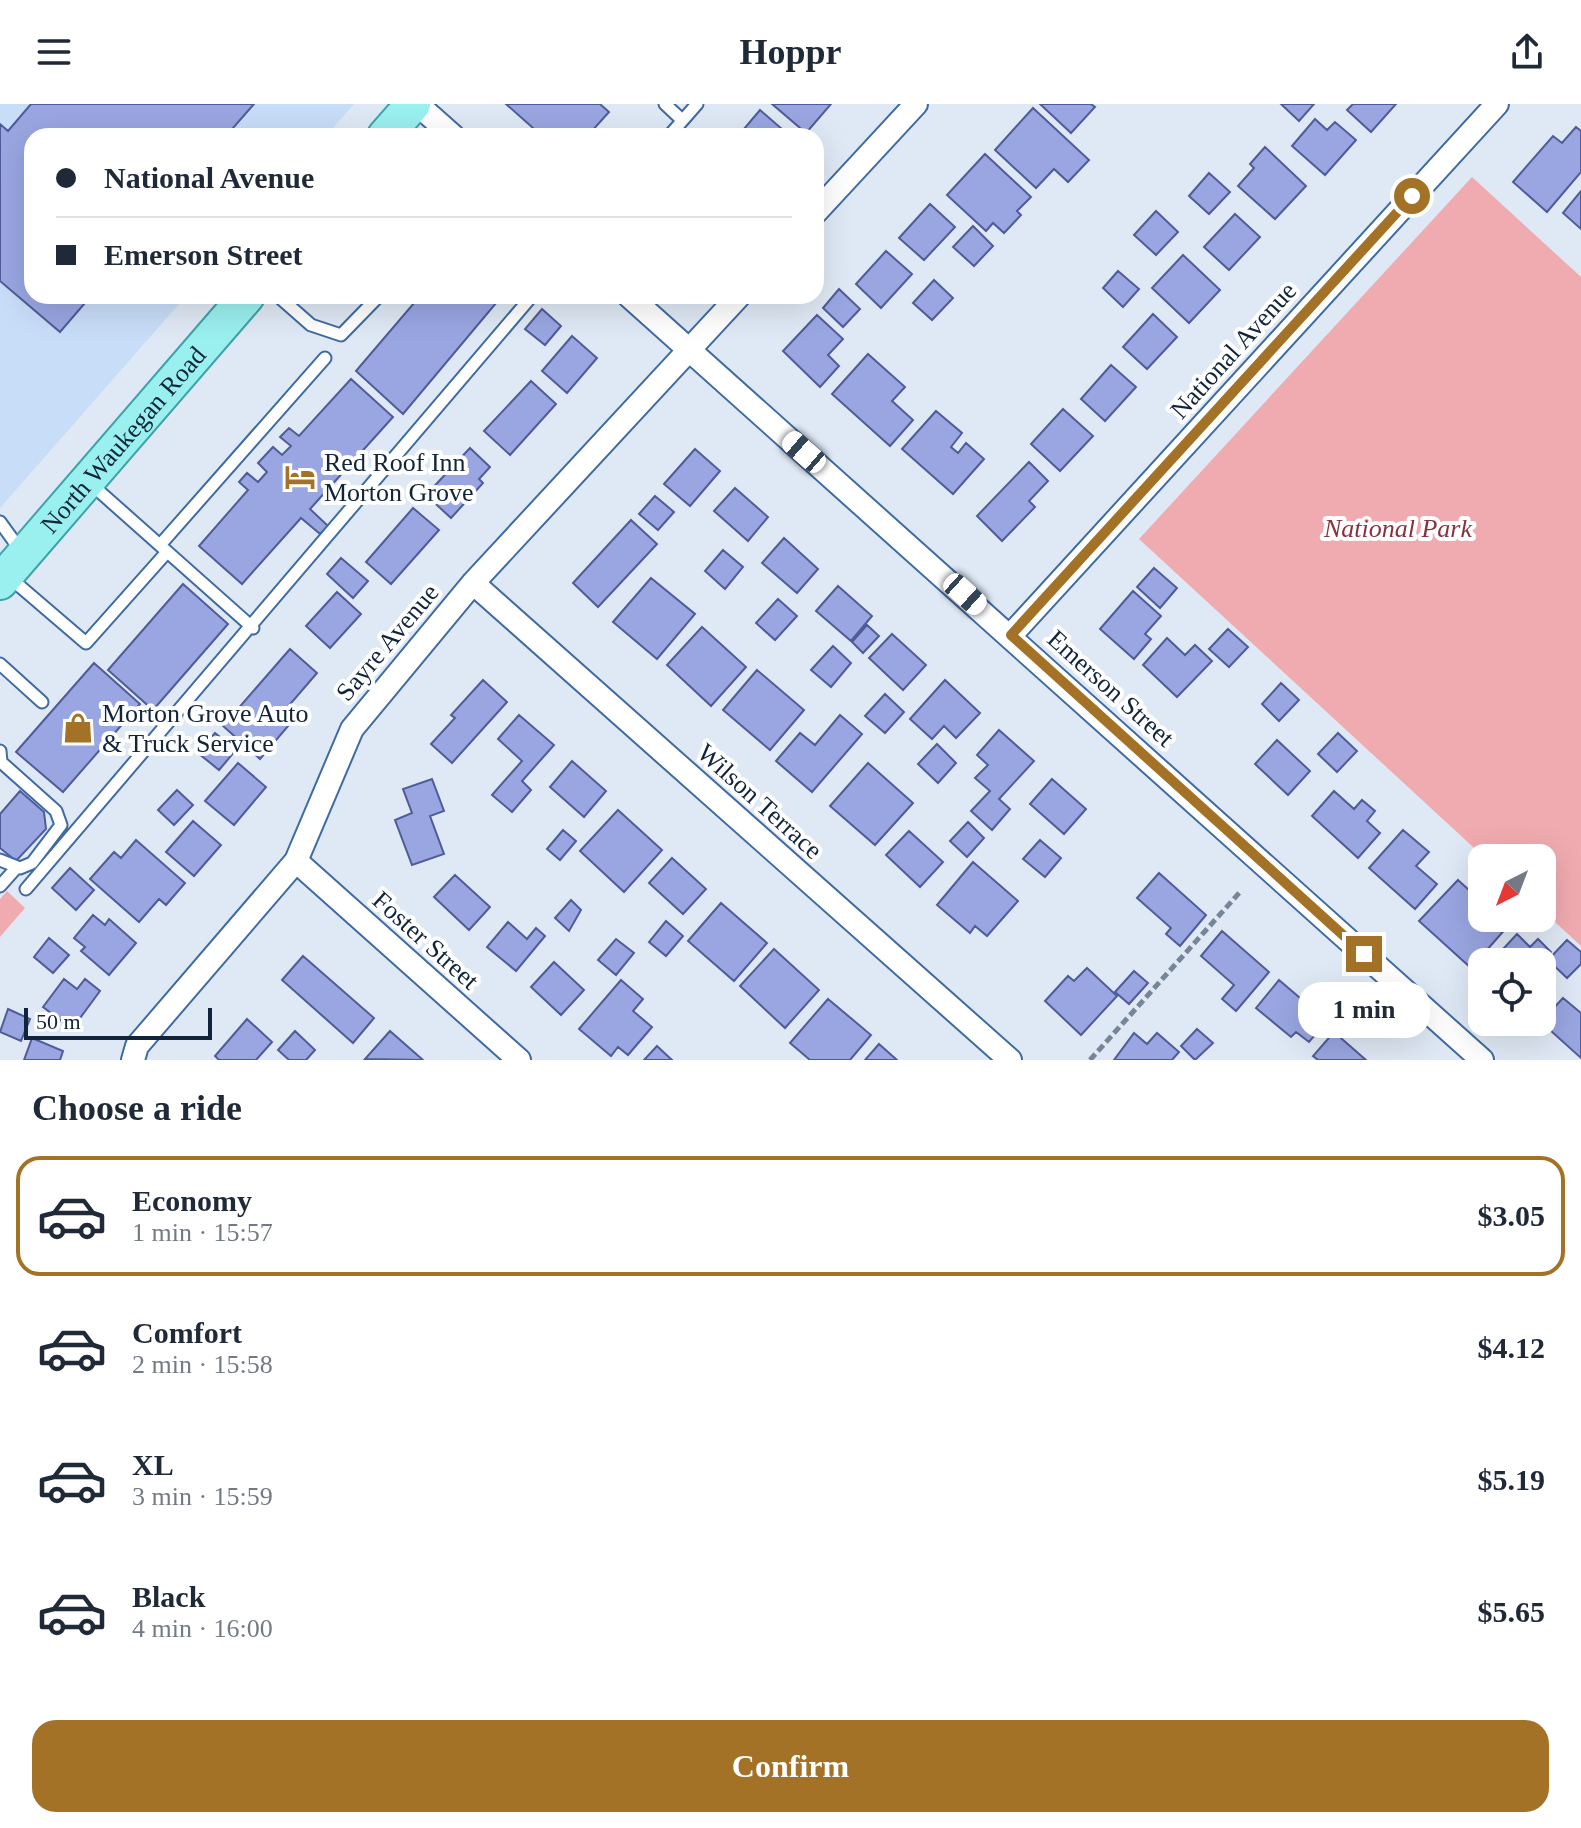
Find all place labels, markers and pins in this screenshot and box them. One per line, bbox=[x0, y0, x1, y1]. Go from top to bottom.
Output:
place label: Red Roof Inn Morton Grove bbox=[324, 448, 473, 507]
hotel icon: Red Roof Inn Morton Grove bbox=[283, 460, 317, 494]
place label: Morton Grove Auto & Truck Service bbox=[102, 699, 309, 758]
shop icon: Morton Grove Auto & Truck Service bbox=[61, 711, 95, 745]

